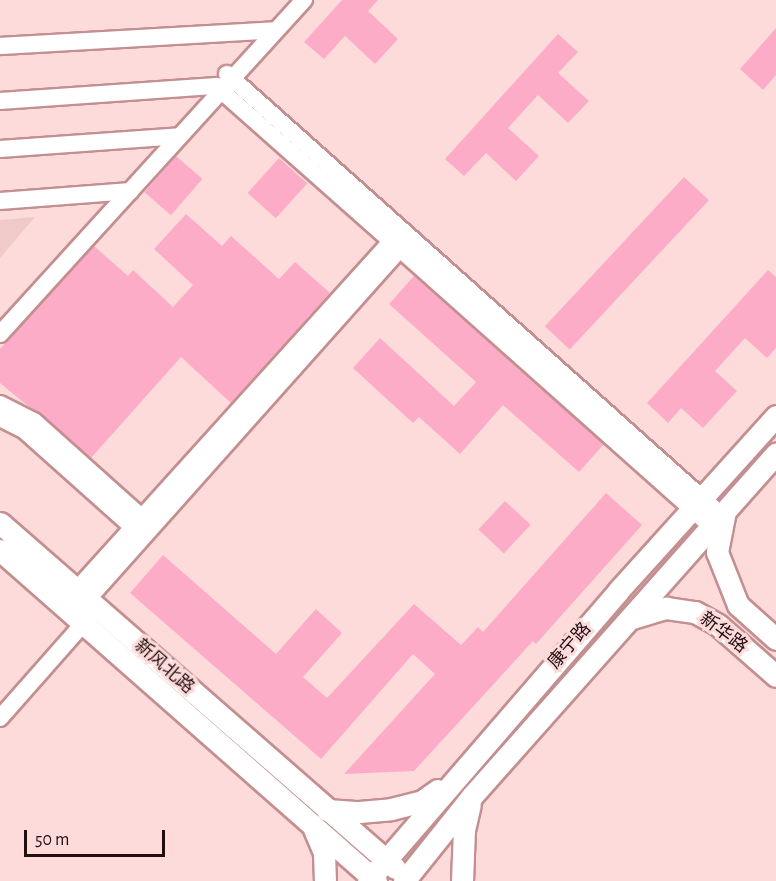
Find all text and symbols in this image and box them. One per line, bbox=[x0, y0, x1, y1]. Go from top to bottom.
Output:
street label: 新华路 bbox=[695, 608, 751, 658]
street label: 康宁路 bbox=[544, 619, 596, 673]
street label: 新风北路 bbox=[130, 635, 198, 699]
scale bar bbox=[27, 818, 168, 856]
text: 50 m bbox=[35, 831, 69, 849]

